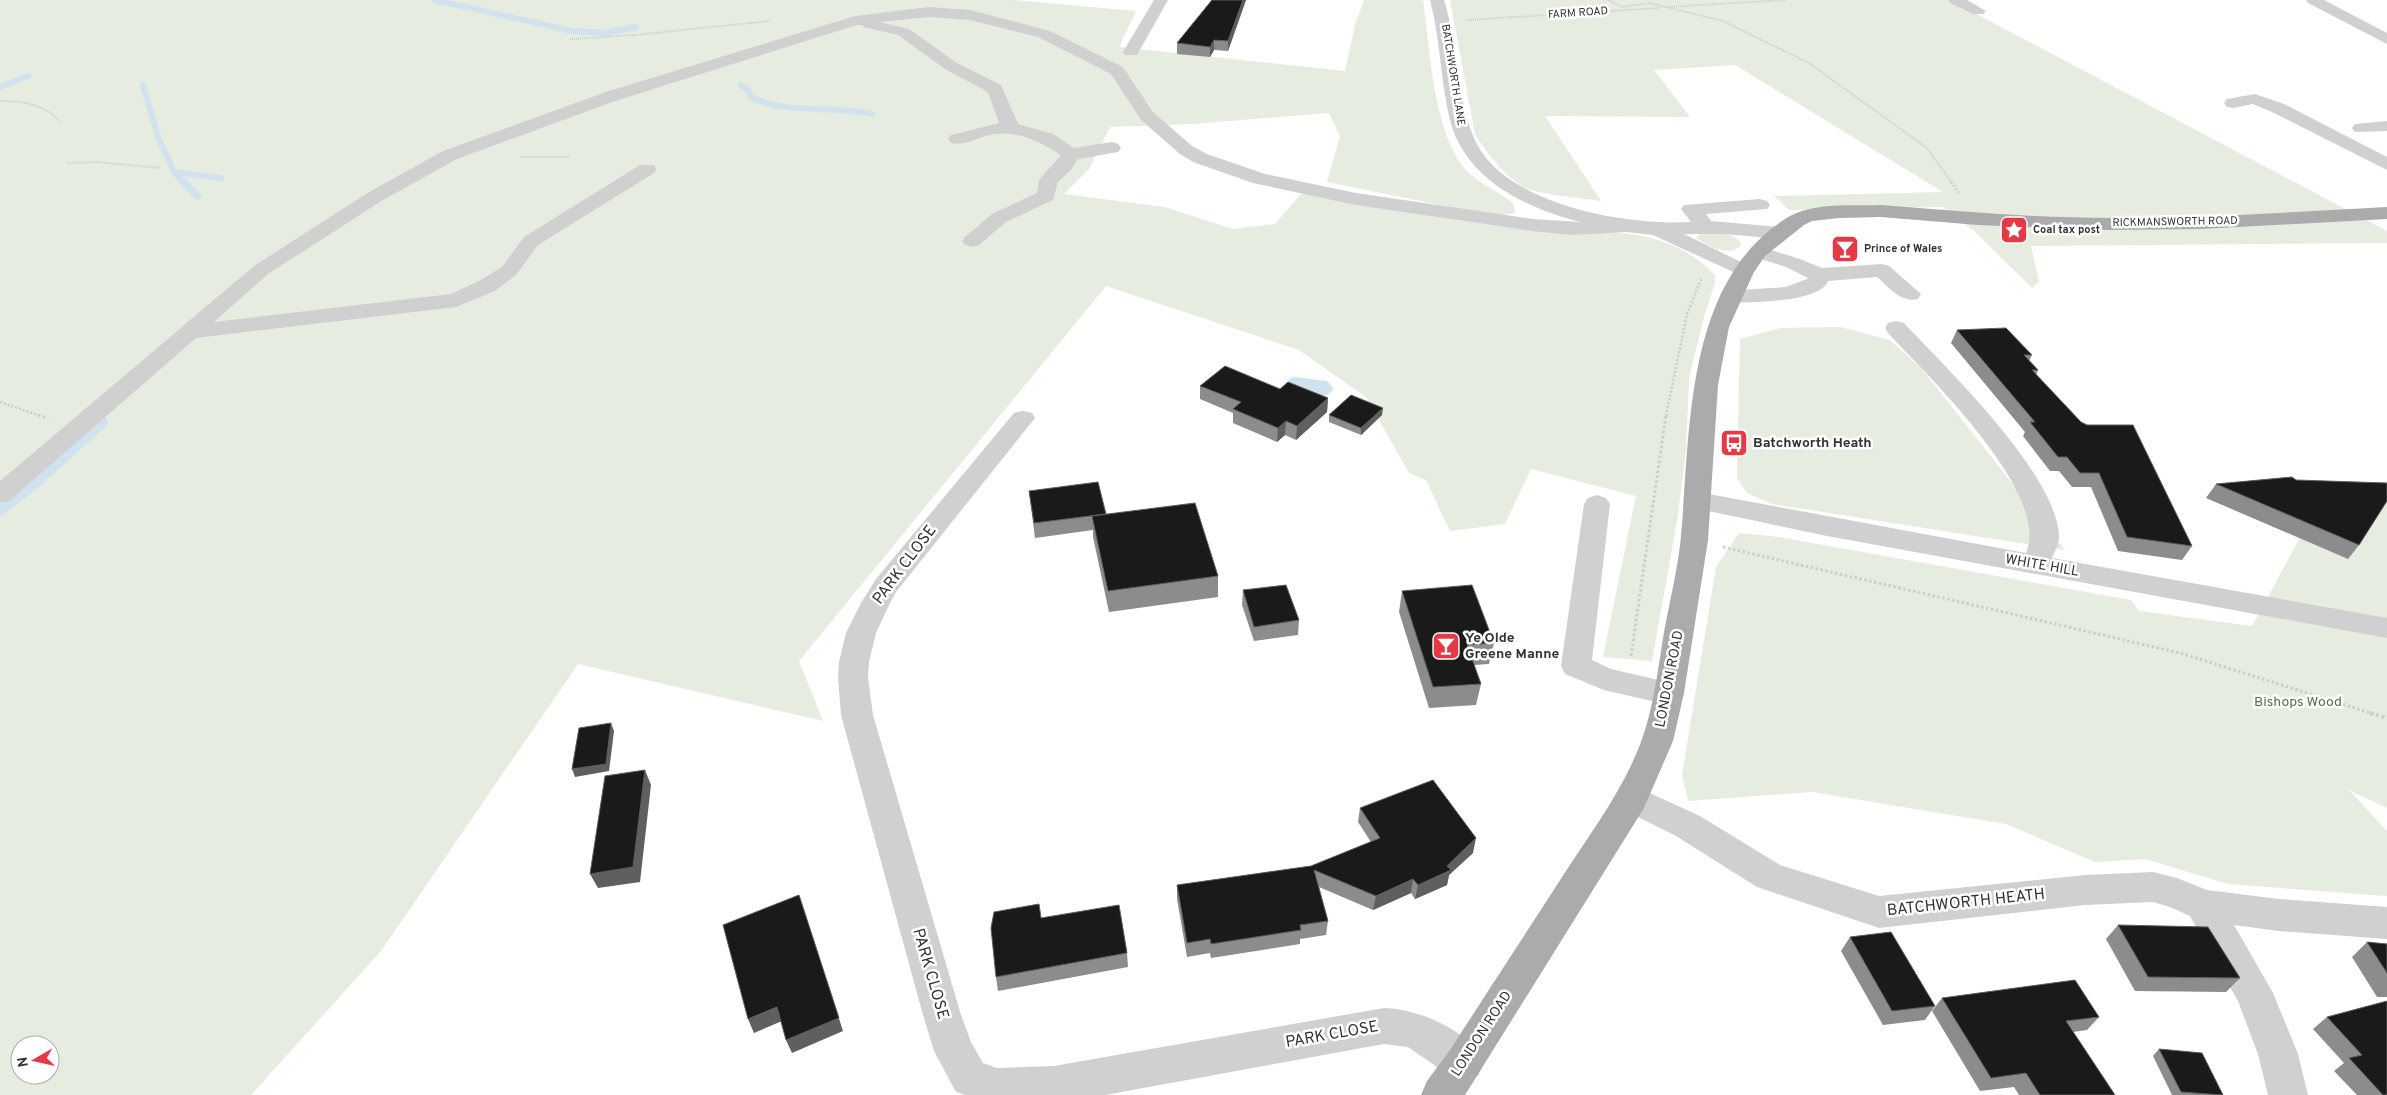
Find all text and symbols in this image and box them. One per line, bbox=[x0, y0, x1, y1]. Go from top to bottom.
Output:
street label: FARM ROAD bbox=[1547, 4, 1609, 22]
street label: BATCHWORTH LANE bbox=[1438, 23, 1468, 127]
street label: RICKMANSWORTH ROAD bbox=[2112, 214, 2238, 230]
place icon: Coal tax post bbox=[1999, 215, 2029, 245]
place label: Coal tax post bbox=[2033, 223, 2100, 237]
bar icon: Prince of Wales bbox=[1830, 234, 1860, 264]
place label: Prince of Wales bbox=[1864, 242, 1943, 256]
bus stop icon: Batchworth Heath bbox=[1719, 428, 1749, 458]
place label: Batchworth Heath bbox=[1753, 435, 1872, 452]
street label: PARK CLOSE bbox=[869, 521, 941, 609]
street label: WHITE HILL bbox=[2004, 551, 2080, 581]
street label: LONDON ROAD bbox=[1652, 629, 1688, 729]
place label: Ye Olde Greene Manne bbox=[1465, 630, 1560, 663]
bar icon: Ye Olde Greene Manne bbox=[1431, 631, 1461, 661]
park label: Bishops Wood bbox=[2254, 694, 2342, 711]
street label: BATCHWORTH HEATH bbox=[1886, 885, 2046, 921]
street label: PARK CLOSE bbox=[907, 926, 953, 1022]
street label: LONDON ROAD bbox=[1448, 988, 1516, 1080]
street label: PARK CLOSE bbox=[1284, 1017, 1380, 1053]
north arrow bbox=[10, 1035, 60, 1085]
text: N bbox=[14, 1055, 33, 1068]

